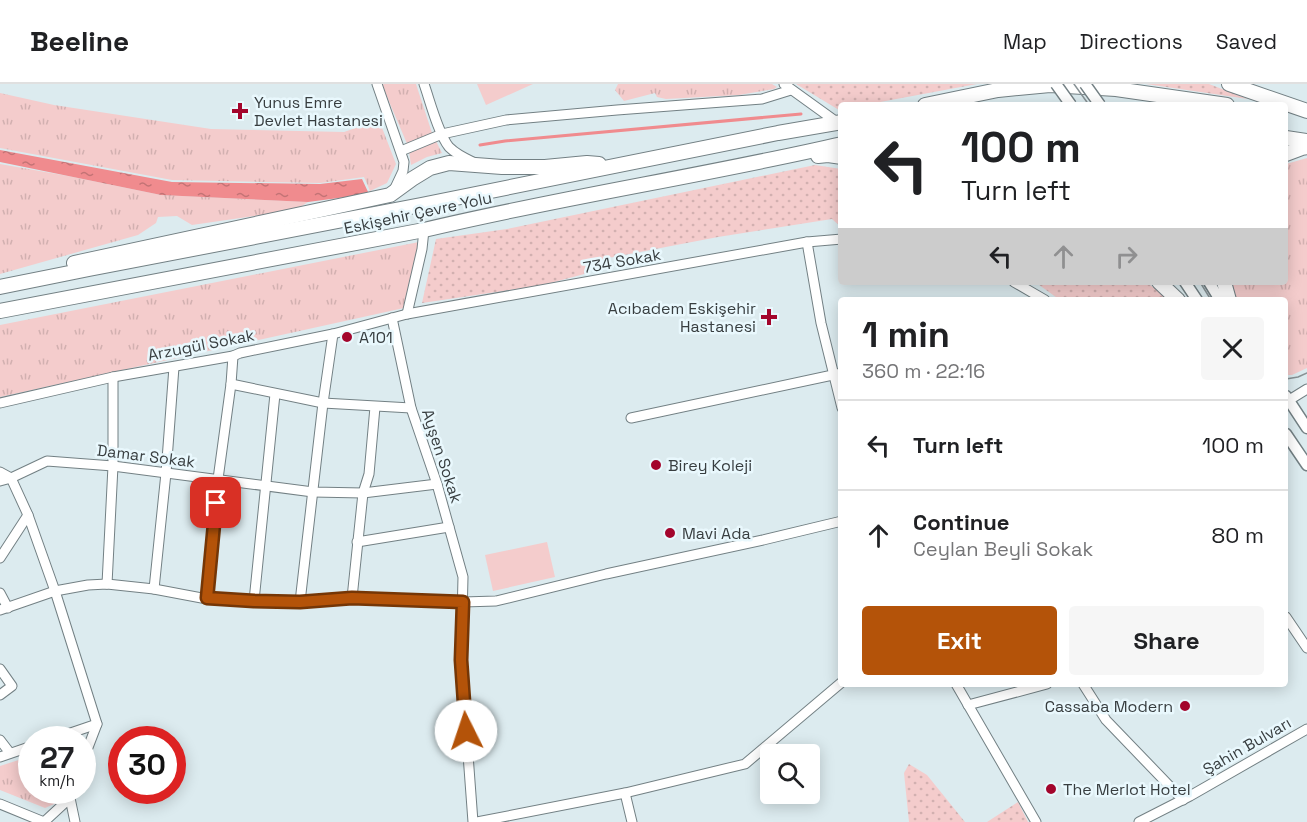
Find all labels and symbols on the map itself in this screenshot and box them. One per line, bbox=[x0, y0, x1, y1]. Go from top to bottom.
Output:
place label: Yunus Emre Devlet Hastanesi bbox=[254, 92, 383, 131]
marker: Yunus Emre Devlet Hastanesi bbox=[231, 102, 249, 120]
street label: Eskişehir Çevre Yolu bbox=[342, 187, 494, 239]
street label: 734 Sokak bbox=[581, 244, 663, 278]
place label: Acıbadem Eskişehir Hastanesi bbox=[608, 298, 756, 337]
marker: Acıbadem Eskişehir Hastanesi bbox=[760, 308, 778, 326]
street label: Arzugül Sokak bbox=[146, 324, 257, 366]
place label: A101 bbox=[359, 327, 393, 348]
marker: A101 bbox=[340, 330, 354, 344]
street label: Ayşen Sokak bbox=[417, 406, 467, 506]
street label: Damar Sokak bbox=[96, 440, 197, 472]
place label: Birey Koleji bbox=[668, 455, 752, 476]
marker: Birey Koleji bbox=[649, 458, 663, 472]
pin bbox=[190, 477, 241, 528]
place label: Mavi Ada bbox=[682, 523, 751, 544]
marker: Mavi Ada bbox=[663, 526, 677, 540]
place label: Cassaba Modern bbox=[1045, 696, 1173, 717]
position arrow bbox=[434, 699, 498, 763]
marker: Cassaba Modern bbox=[1178, 699, 1192, 713]
street label: Şahin Bulvarı bbox=[1199, 712, 1295, 780]
speed limit sign: 30 bbox=[108, 726, 186, 804]
place label: The Merlot Hotel bbox=[1063, 779, 1191, 800]
marker: The Merlot Hotel bbox=[1044, 782, 1058, 796]

